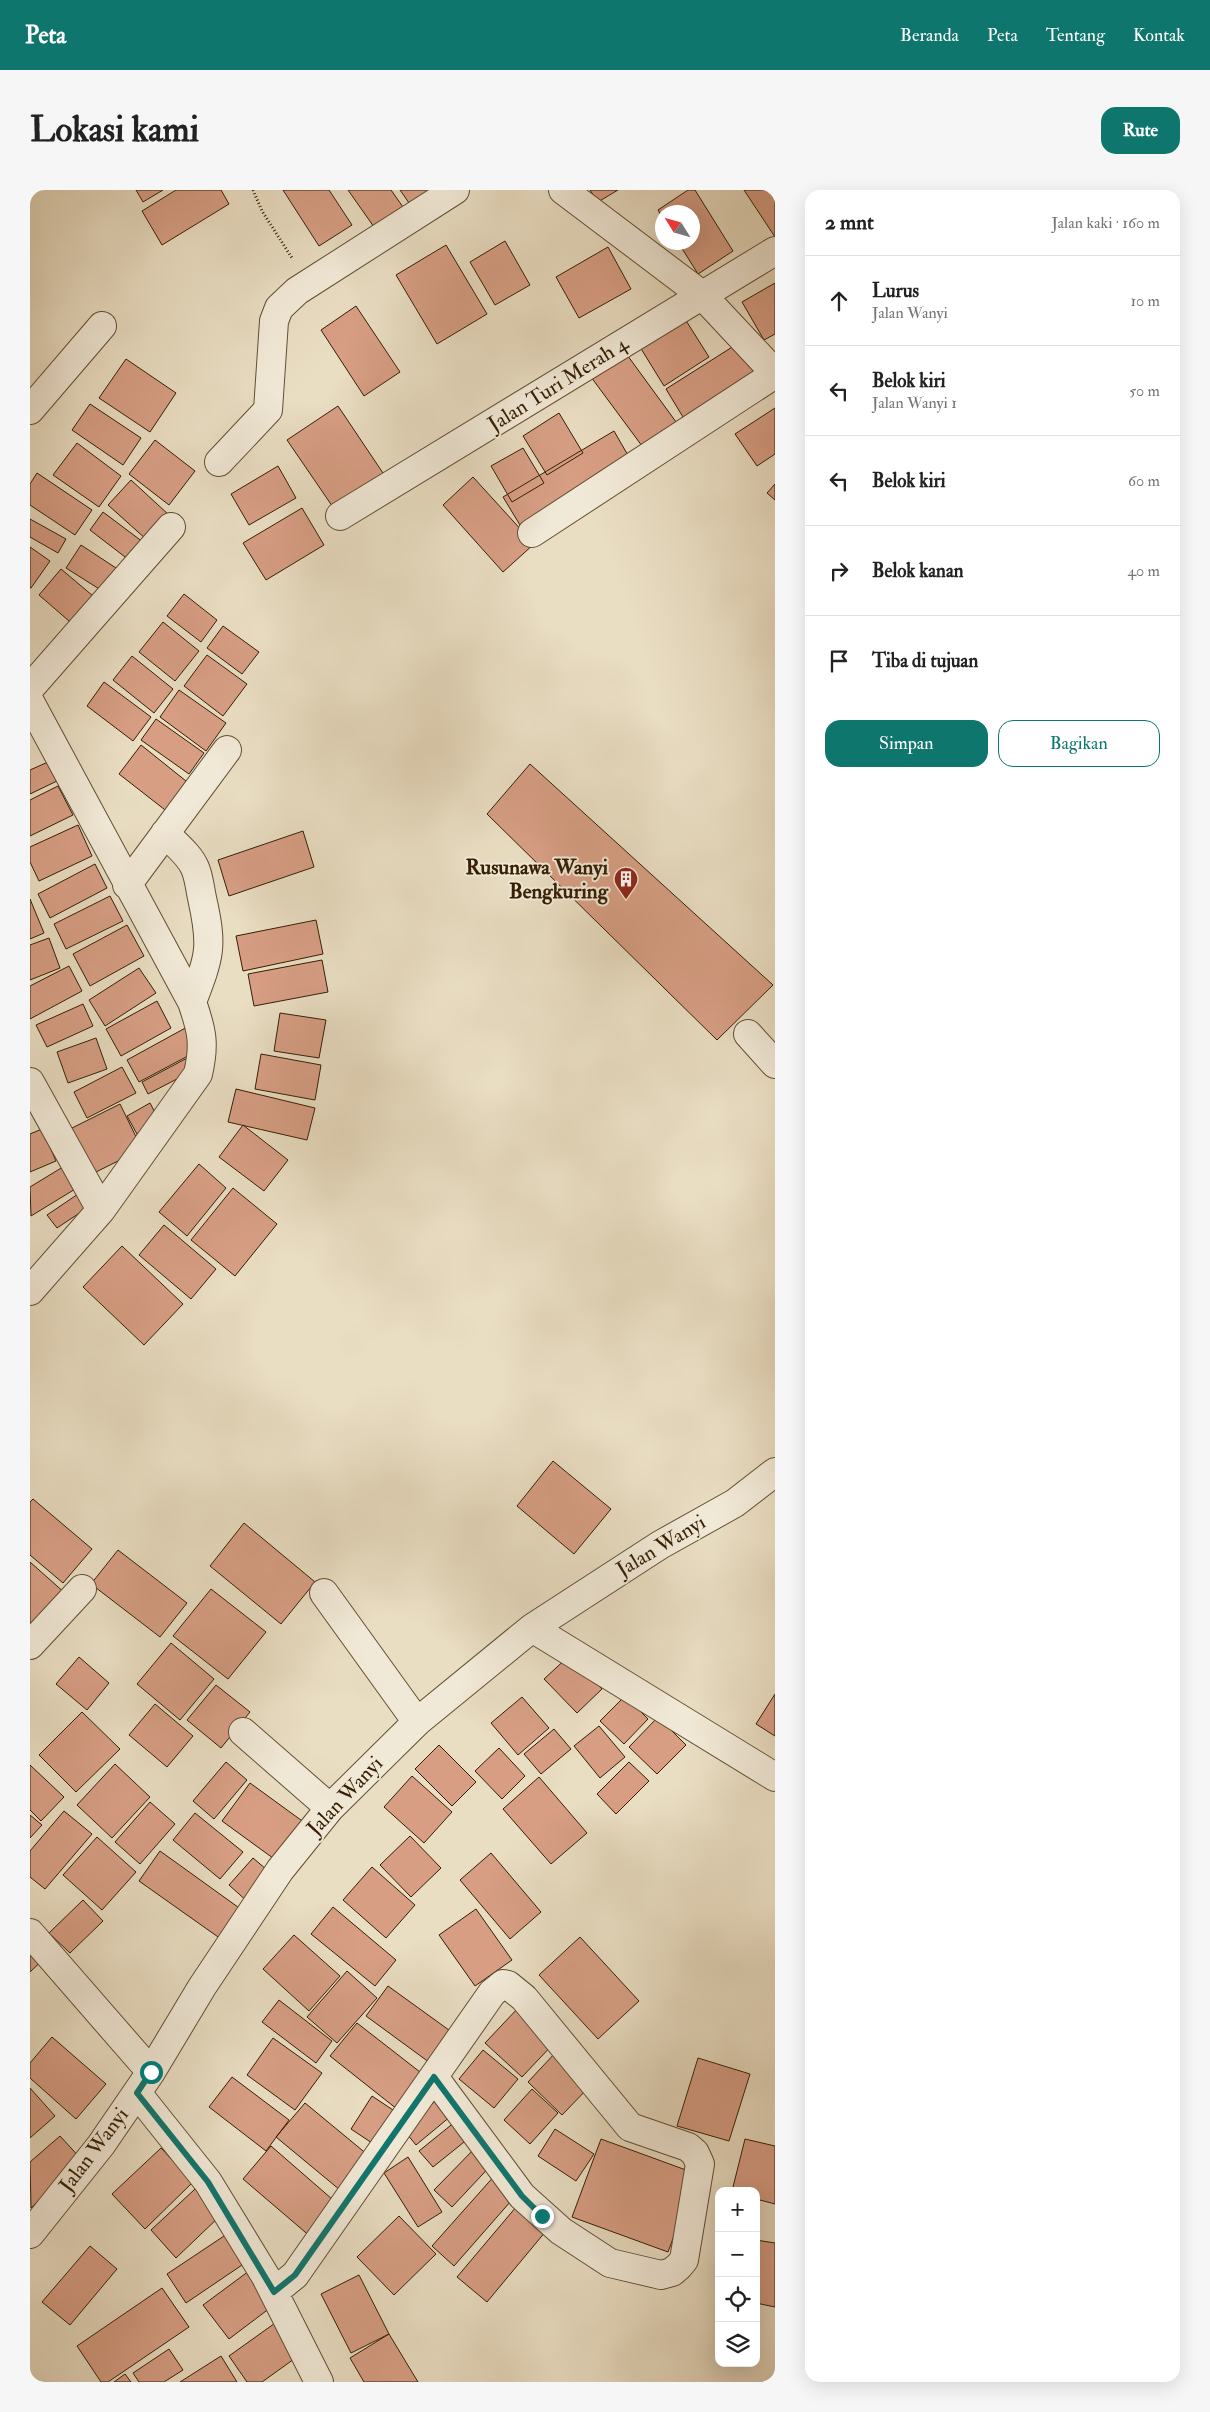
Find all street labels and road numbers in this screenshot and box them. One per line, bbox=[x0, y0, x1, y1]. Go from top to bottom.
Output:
street label: Jalan Turi Merah 4 bbox=[482, 329, 634, 438]
street label: Jalan Wanyi bbox=[611, 1509, 711, 1584]
street label: Jalan Wanyi bbox=[301, 1750, 389, 1842]
street label: Jalan Wanyi bbox=[53, 2102, 135, 2199]

